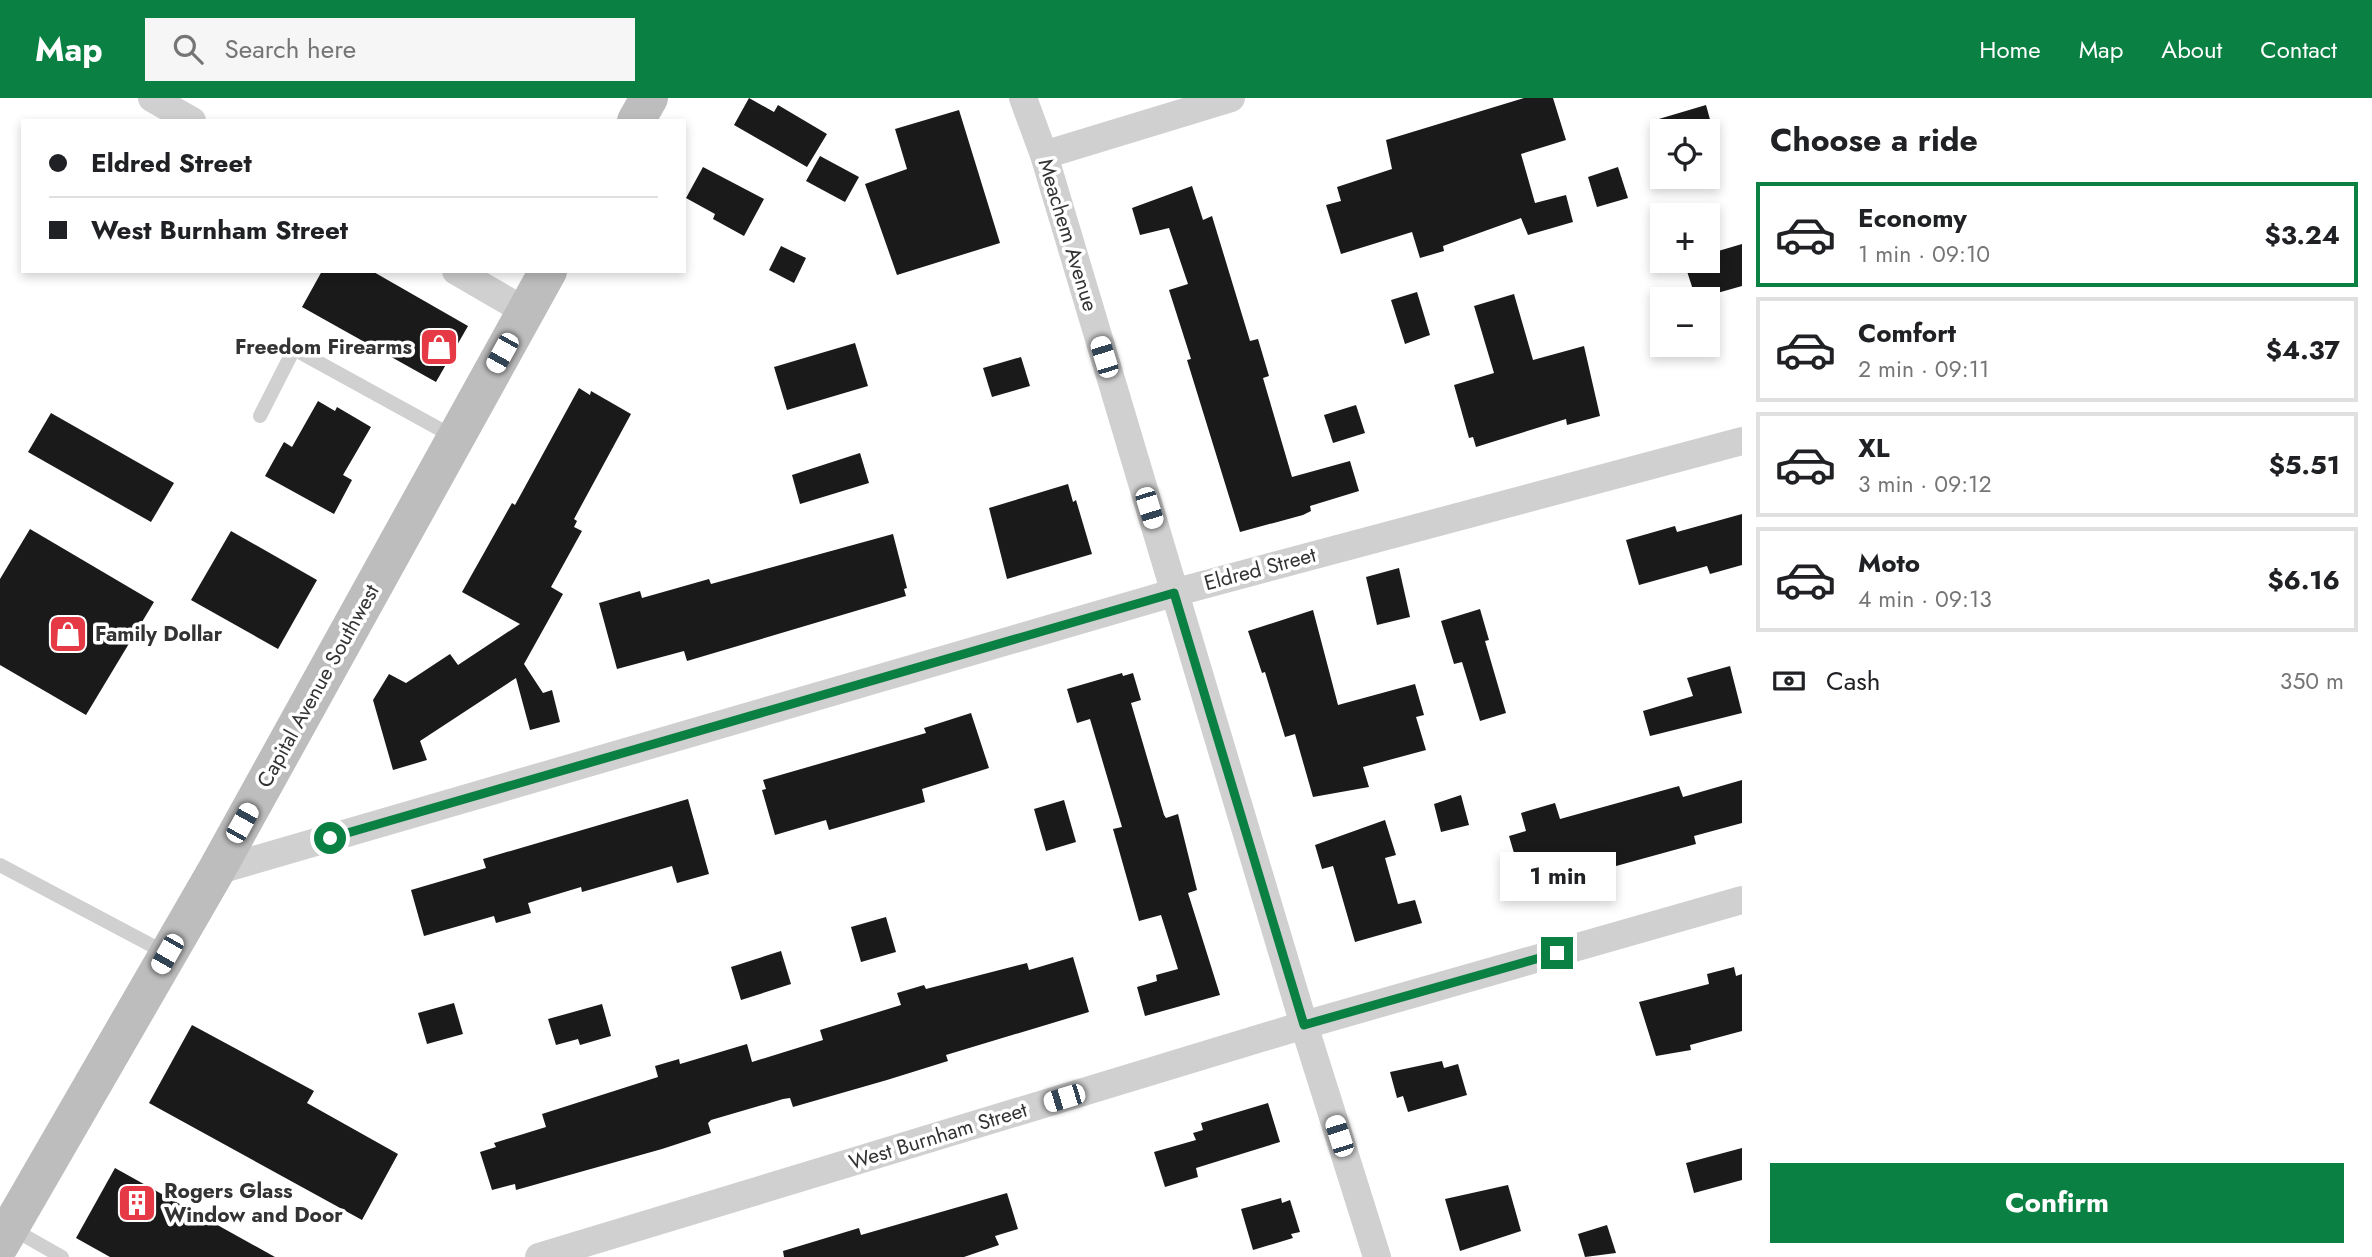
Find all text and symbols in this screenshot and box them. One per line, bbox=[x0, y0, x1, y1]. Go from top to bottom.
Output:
search box bbox=[145, 18, 635, 81]
text: Map bbox=[35, 26, 103, 73]
icon: search bbox=[169, 30, 207, 68]
text: Search here bbox=[225, 30, 356, 68]
text: Home bbox=[1979, 32, 2041, 67]
text: Map bbox=[2079, 32, 2123, 67]
text: About bbox=[2161, 32, 2222, 67]
text: Contact bbox=[2260, 32, 2337, 67]
text: Choose a ride bbox=[1770, 117, 1978, 163]
map controls bbox=[1650, 119, 1720, 357]
button: locate bbox=[1650, 119, 1720, 189]
text: Eldred Street bbox=[91, 144, 252, 182]
street label: Meachem Avenue bbox=[1031, 155, 1105, 315]
text: Economy bbox=[1858, 199, 1967, 237]
button: + bbox=[1650, 203, 1720, 273]
icon: car bbox=[1774, 203, 1837, 266]
text: West Burnham Street bbox=[91, 211, 348, 249]
text: $3.24 bbox=[2264, 216, 2340, 254]
text: 1 min · 09:10 bbox=[1858, 237, 1990, 271]
button: − bbox=[1650, 287, 1720, 357]
text: Comfort bbox=[1858, 314, 1956, 352]
icon: car bbox=[1774, 318, 1837, 381]
shop icon: Freedom Firearms bbox=[418, 326, 460, 368]
car bbox=[483, 330, 522, 376]
text: $4.37 bbox=[2266, 331, 2340, 369]
place label: Freedom Firearms bbox=[235, 332, 412, 362]
car bbox=[1088, 334, 1121, 380]
text: 2 min · 09:11 bbox=[1858, 352, 1989, 386]
text: XL bbox=[1858, 429, 1890, 467]
icon: car bbox=[1774, 433, 1837, 496]
text: $5.51 bbox=[2269, 446, 2340, 484]
text: 3 min · 09:12 bbox=[1858, 467, 1992, 501]
car bbox=[1133, 485, 1166, 531]
street label: Eldred Street bbox=[1201, 540, 1319, 598]
text: Moto bbox=[1858, 544, 1920, 582]
icon: car bbox=[1774, 548, 1837, 611]
text: $6.16 bbox=[2267, 561, 2340, 599]
street label: Capital Avenue Southwest bbox=[250, 579, 386, 793]
text: 4 min · 09:13 bbox=[1858, 582, 1992, 616]
shop icon: Family Dollar bbox=[47, 613, 89, 655]
place label: Family Dollar bbox=[95, 619, 223, 649]
icon: cash bbox=[1770, 662, 1808, 700]
text: Cash bbox=[1826, 662, 1880, 700]
text: 350 m bbox=[2280, 664, 2344, 698]
car bbox=[223, 800, 262, 846]
route start bbox=[314, 822, 346, 854]
callout: 1 min bbox=[1499, 852, 1615, 900]
text: 1 min bbox=[1529, 859, 1587, 893]
car bbox=[148, 931, 187, 977]
route end bbox=[1541, 937, 1573, 969]
car bbox=[1041, 1082, 1088, 1114]
street label: West Burnham Street bbox=[845, 1095, 1031, 1177]
car bbox=[1323, 1113, 1356, 1159]
button: Confirm bbox=[1770, 1163, 2344, 1243]
place label: Rogers Glass Window and Door bbox=[164, 1176, 343, 1230]
building icon: Rogers Glass Window and Door bbox=[116, 1182, 158, 1224]

